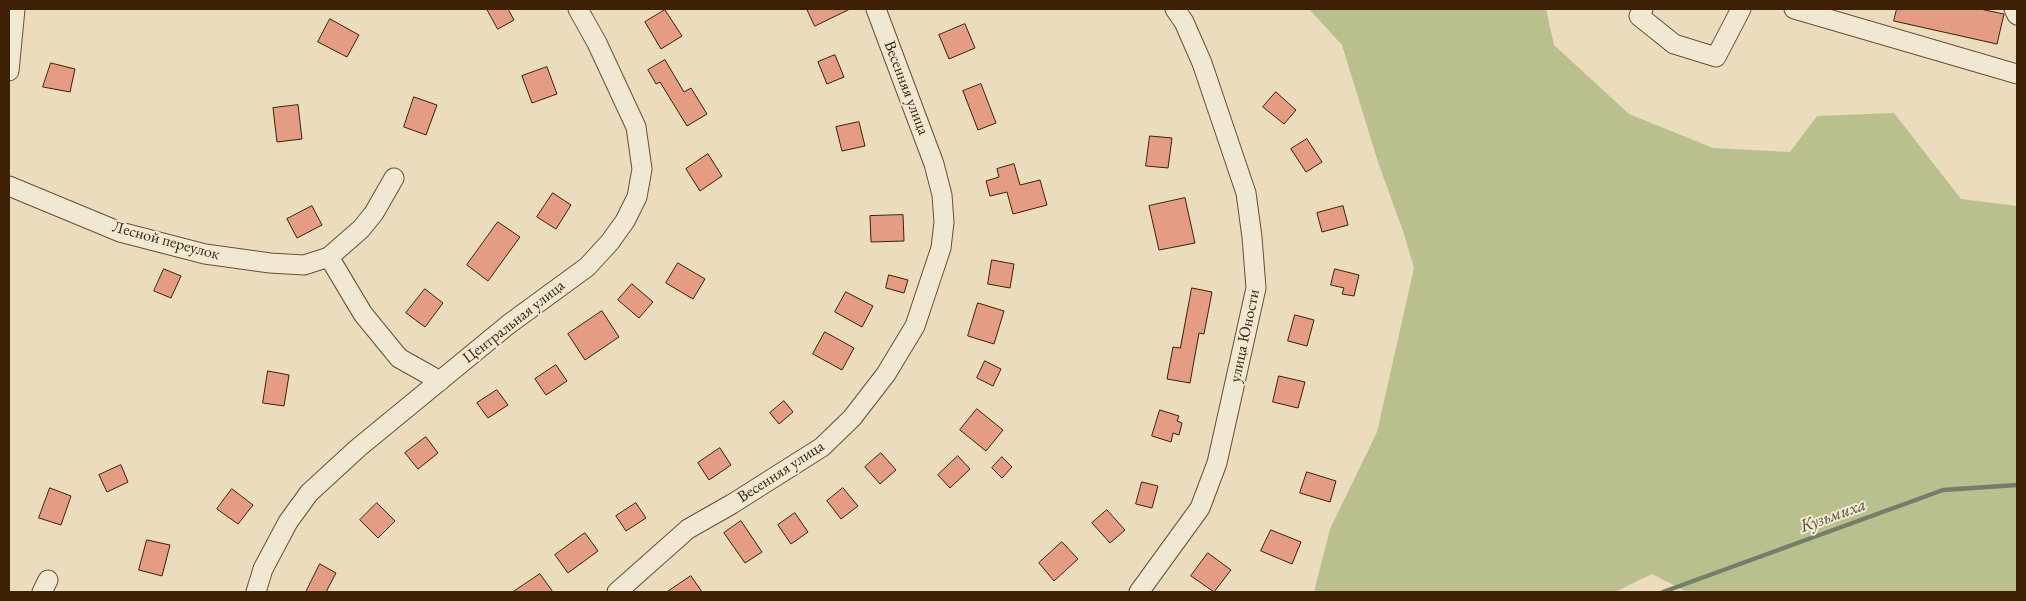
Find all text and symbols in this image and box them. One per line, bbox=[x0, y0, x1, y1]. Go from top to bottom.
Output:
street label: Весенняя улица bbox=[879, 38, 933, 138]
street label: Лесной переулок bbox=[110, 217, 222, 265]
street label: Центральная улица bbox=[459, 276, 569, 368]
street label: улица Юности bbox=[1226, 288, 1264, 384]
street label: Весенняя улица bbox=[734, 437, 828, 507]
water label: Кузьмиха bbox=[1797, 494, 1869, 538]

